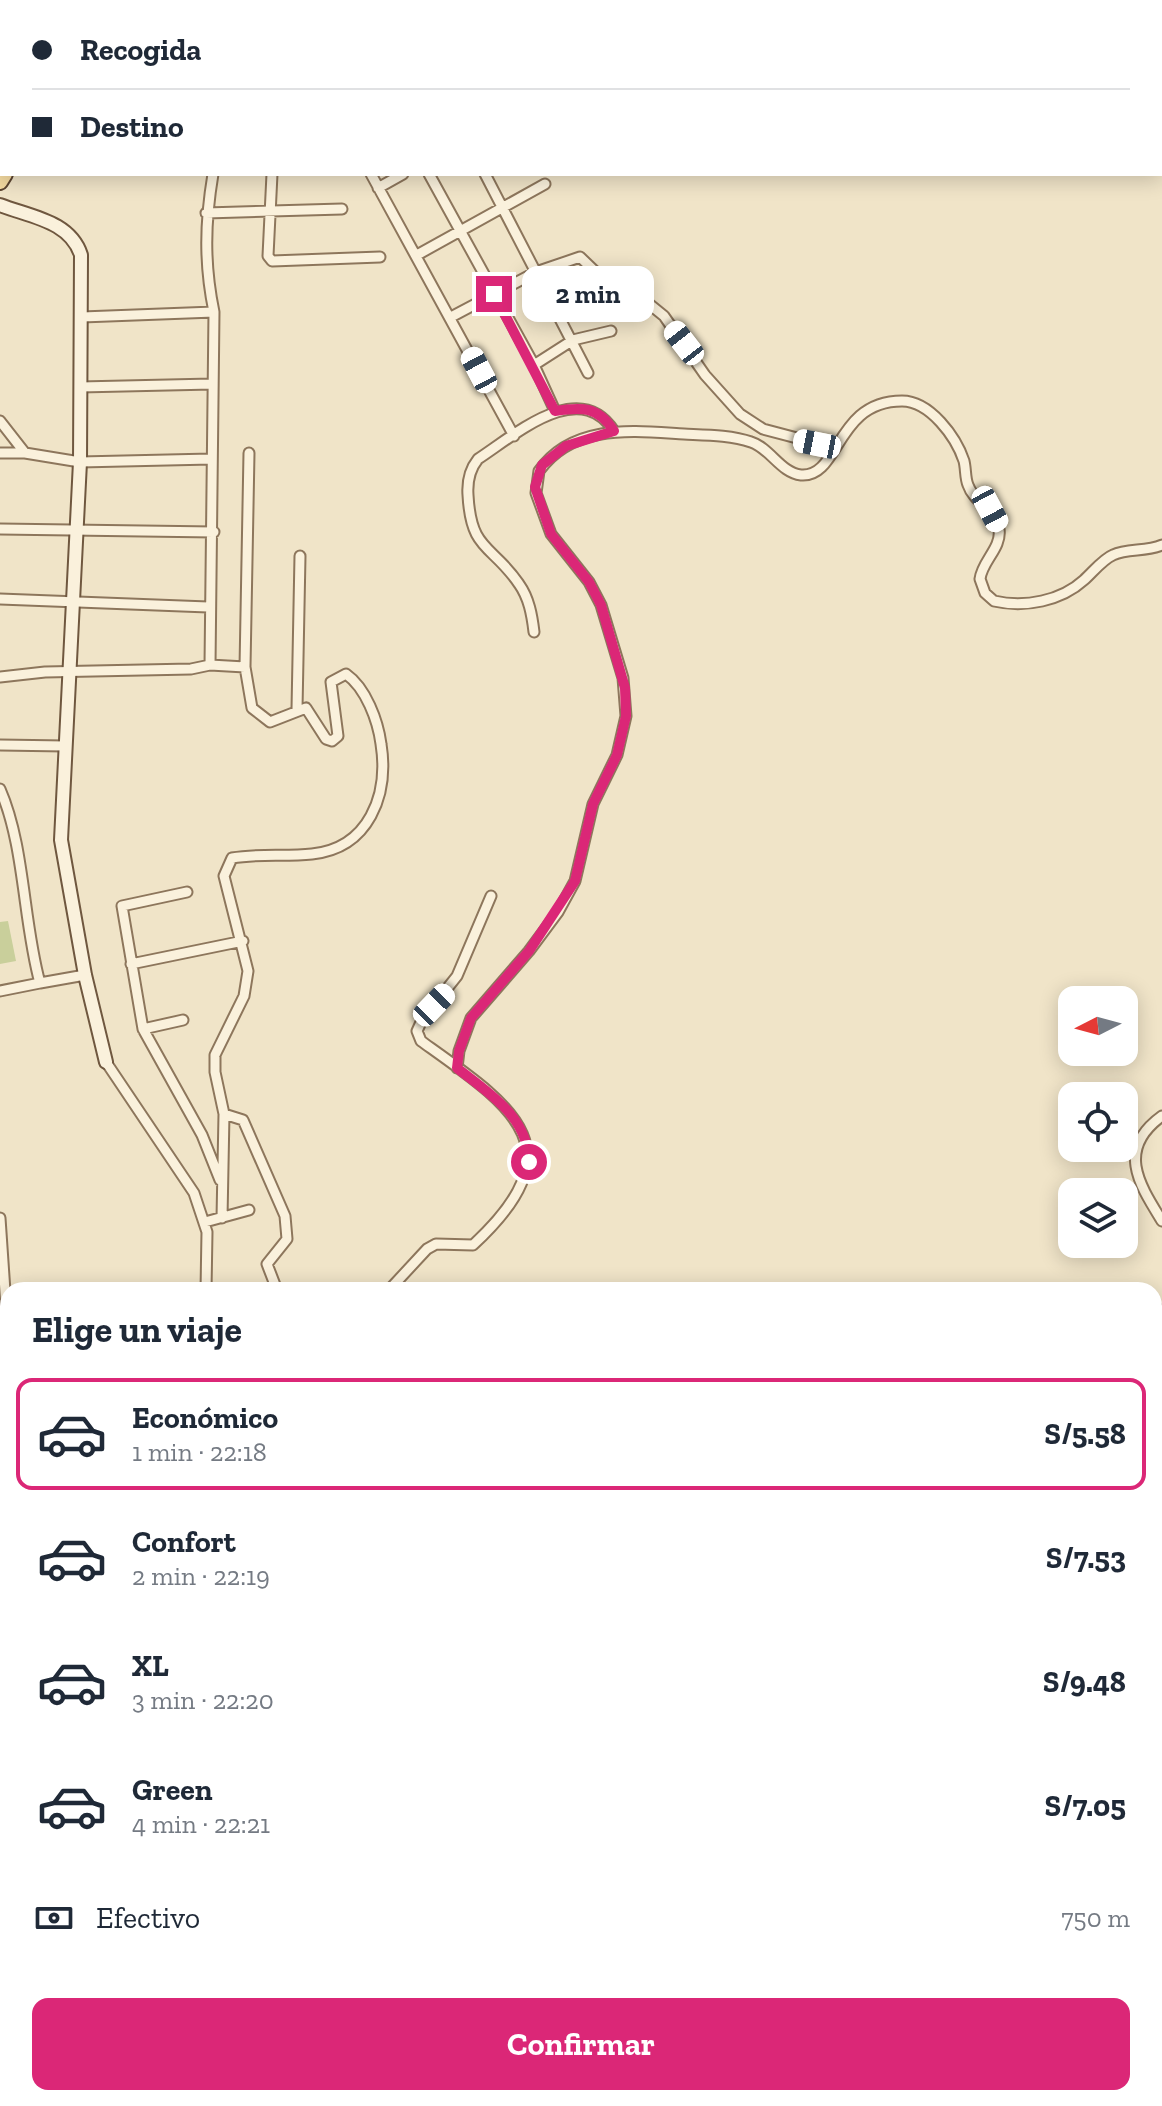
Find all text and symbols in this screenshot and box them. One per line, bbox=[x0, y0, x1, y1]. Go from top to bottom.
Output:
text: Recogida bbox=[80, 32, 202, 68]
text: Destino bbox=[80, 109, 184, 145]
callout: 2 min bbox=[522, 266, 654, 322]
route end bbox=[476, 276, 512, 312]
text: 2 min bbox=[556, 278, 620, 310]
car bbox=[660, 317, 708, 369]
car bbox=[457, 343, 501, 397]
car bbox=[791, 428, 843, 460]
car bbox=[968, 482, 1012, 536]
car bbox=[409, 979, 459, 1031]
north arrow bbox=[1058, 986, 1138, 1066]
map controls bbox=[1058, 986, 1138, 1258]
button: locate bbox=[1058, 1082, 1138, 1162]
route start bbox=[511, 1144, 547, 1180]
button: layers bbox=[1058, 1178, 1138, 1258]
text: Elige un viaje bbox=[32, 1308, 242, 1351]
icon: car bbox=[36, 1398, 108, 1470]
text: Económico bbox=[132, 1400, 278, 1436]
text: S/5.58 bbox=[1044, 1416, 1126, 1452]
text: 1 min · 22:18 bbox=[132, 1436, 267, 1468]
icon: car bbox=[36, 1522, 108, 1594]
text: Confort bbox=[132, 1524, 236, 1560]
text: S/7.53 bbox=[1046, 1540, 1126, 1576]
text: 2 min · 22:19 bbox=[132, 1560, 270, 1592]
icon: car bbox=[36, 1646, 108, 1718]
text: XL bbox=[132, 1648, 169, 1684]
text: S/9.48 bbox=[1043, 1664, 1126, 1700]
text: 3 min · 22:20 bbox=[132, 1684, 274, 1716]
icon: car bbox=[36, 1770, 108, 1842]
text: Green bbox=[132, 1772, 212, 1808]
text: S/7.05 bbox=[1044, 1788, 1126, 1824]
text: 4 min · 22:21 bbox=[132, 1808, 270, 1840]
icon: cash bbox=[32, 1896, 76, 1940]
text: Efectivo bbox=[96, 1900, 200, 1936]
text: 750 m bbox=[1061, 1902, 1130, 1934]
button: Confirmar bbox=[32, 1998, 1130, 2090]

